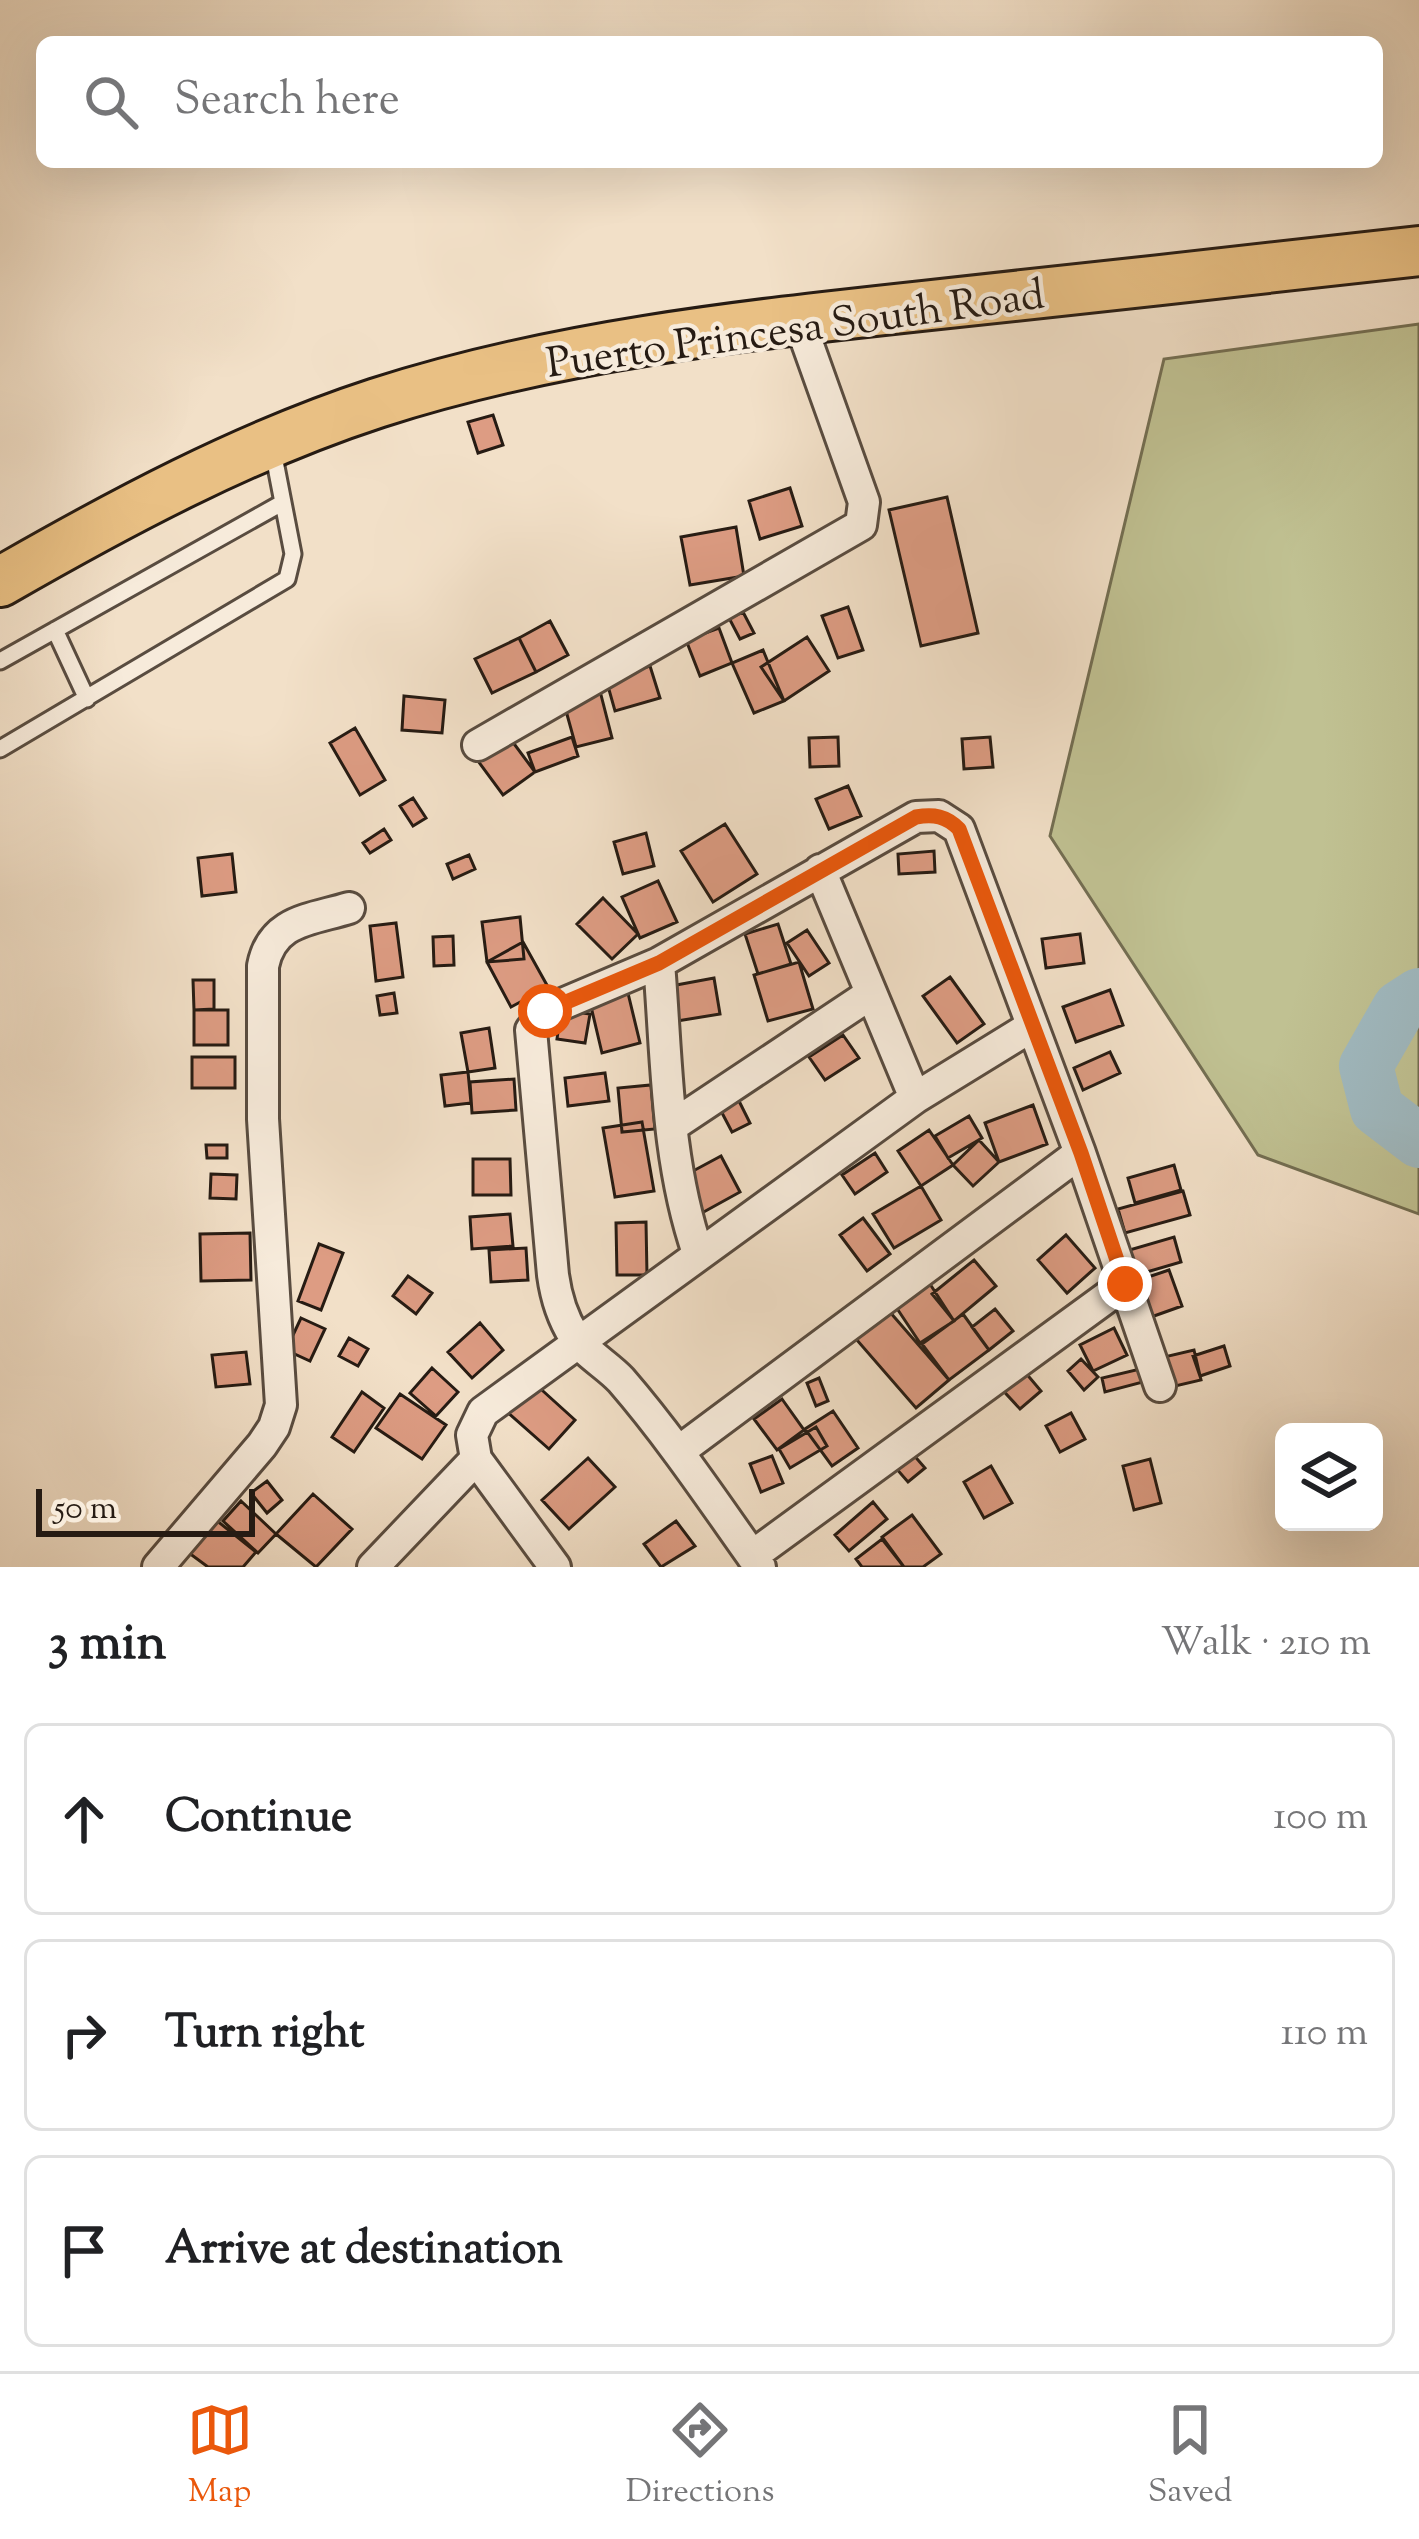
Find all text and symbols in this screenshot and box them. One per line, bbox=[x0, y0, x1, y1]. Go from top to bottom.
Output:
search box bbox=[36, 36, 1383, 168]
icon: search bbox=[78, 69, 144, 135]
text: Search here bbox=[174, 70, 400, 135]
street label: Puerto Princesa South Road bbox=[543, 267, 1048, 397]
route start bbox=[518, 984, 572, 1038]
route end bbox=[1098, 1257, 1152, 1311]
map controls bbox=[1275, 1423, 1383, 1531]
button: layers bbox=[1275, 1423, 1383, 1531]
scale bar bbox=[36, 1483, 255, 1536]
text: 50 m bbox=[54, 1486, 117, 1534]
text: 3 min bbox=[48, 1609, 166, 1682]
text: Walk · 210 m bbox=[1161, 1617, 1371, 1673]
icon: ahead bbox=[51, 1786, 117, 1852]
text: Continue bbox=[165, 1787, 352, 1852]
text: 100 m bbox=[1273, 1791, 1368, 1847]
icon: right bbox=[51, 2002, 117, 2068]
text: Turn right bbox=[165, 2003, 364, 2068]
text: 110 m bbox=[1281, 2007, 1368, 2063]
icon: arrive bbox=[51, 2218, 117, 2284]
text: Arrive at destination bbox=[165, 2219, 563, 2284]
tab: Map bbox=[187, 2397, 253, 2517]
tab: Directions bbox=[626, 2397, 775, 2517]
tab: Saved bbox=[1148, 2397, 1232, 2517]

